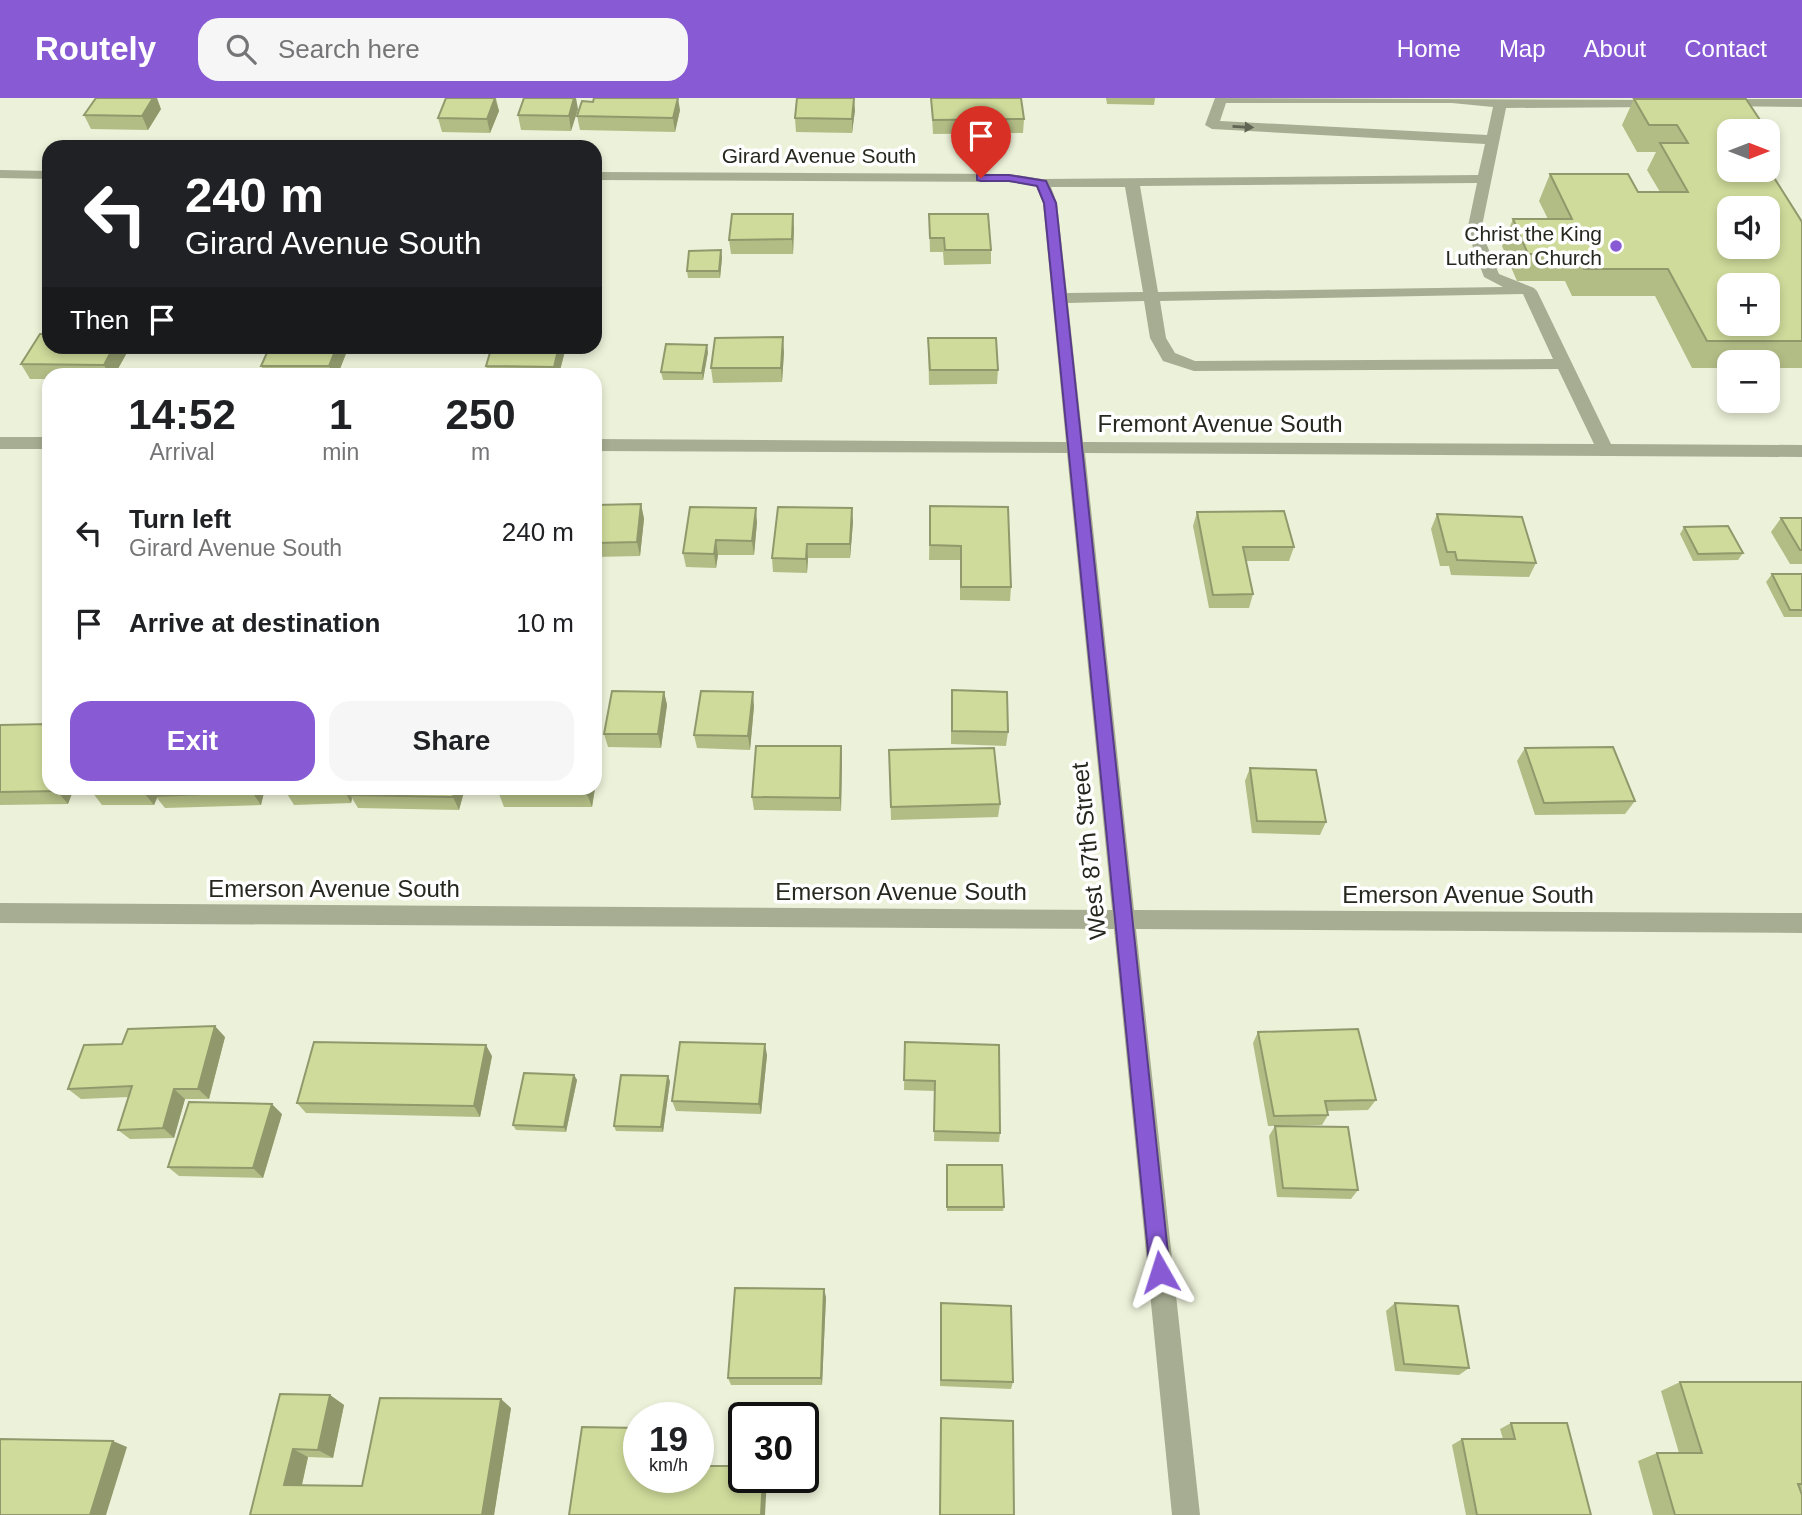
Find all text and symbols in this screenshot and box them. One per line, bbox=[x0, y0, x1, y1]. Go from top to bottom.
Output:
search box bbox=[198, 18, 688, 81]
text: Routely bbox=[35, 30, 156, 67]
icon: search bbox=[222, 30, 260, 68]
text: Search here bbox=[278, 34, 420, 64]
text: Home bbox=[1397, 35, 1461, 62]
text: Map bbox=[1499, 35, 1546, 62]
text: About bbox=[1584, 35, 1646, 62]
text: Contact bbox=[1684, 35, 1767, 62]
pin bbox=[951, 106, 1011, 178]
icon: arrive bbox=[962, 117, 1000, 155]
north arrow bbox=[1717, 119, 1780, 182]
map controls bbox=[1717, 119, 1780, 413]
one-way arrow bbox=[1232, 121, 1254, 132]
street label: Girard Avenue South bbox=[722, 144, 916, 167]
icon: left bbox=[70, 168, 161, 259]
text: 240 m bbox=[185, 168, 324, 222]
button: sound bbox=[1717, 196, 1780, 259]
place label: Christ the King Lutheran Church bbox=[1446, 222, 1602, 269]
text: Girard Avenue South bbox=[185, 225, 482, 261]
marker: Christ the King Lutheran Church bbox=[1608, 238, 1624, 254]
button: + bbox=[1717, 273, 1780, 336]
icon: arrive bbox=[143, 301, 181, 339]
text: Then bbox=[70, 305, 129, 335]
button: − bbox=[1717, 350, 1780, 413]
text: 14:52 bbox=[128, 391, 236, 438]
text: 1 bbox=[329, 391, 352, 438]
text: 250 bbox=[446, 391, 516, 438]
street label: Fremont Avenue South bbox=[1097, 410, 1343, 437]
text: Arrival bbox=[149, 439, 215, 465]
text: min bbox=[322, 439, 359, 465]
text: m bbox=[471, 439, 490, 465]
text: Turn left bbox=[129, 504, 231, 534]
icon: left bbox=[70, 514, 108, 552]
text: 240 m bbox=[502, 517, 574, 547]
text: Girard Avenue South bbox=[129, 535, 342, 561]
icon: arrive bbox=[70, 605, 108, 643]
text: Arrive at destination bbox=[129, 608, 380, 638]
text: 10 m bbox=[516, 608, 574, 638]
button: Exit bbox=[70, 701, 315, 781]
button: Share bbox=[329, 701, 574, 781]
street label: West 87th Street bbox=[1066, 761, 1111, 941]
street label: Emerson Avenue South bbox=[208, 875, 460, 902]
street label: Emerson Avenue South bbox=[775, 878, 1027, 905]
street label: Emerson Avenue South bbox=[1342, 881, 1594, 908]
position arrow bbox=[1123, 1235, 1197, 1309]
speed limit sign: 30 bbox=[728, 1402, 819, 1493]
text: 19 bbox=[649, 1419, 688, 1458]
text: km/h bbox=[649, 1455, 688, 1475]

